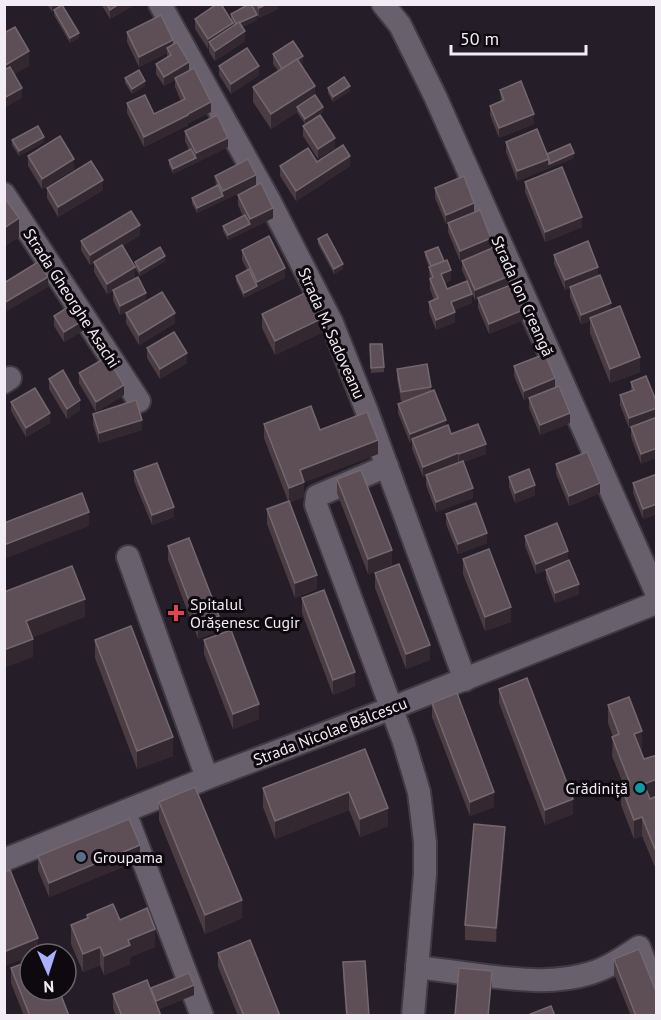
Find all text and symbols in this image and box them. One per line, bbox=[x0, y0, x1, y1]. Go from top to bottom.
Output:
scale bar bbox=[451, 18, 586, 56]
text: 50 m bbox=[460, 27, 499, 50]
street label: Strada Gheorghe Asachi bbox=[19, 225, 125, 371]
street label: Strada Ion Creangă bbox=[487, 233, 559, 359]
street label: Strada M. Sadoveanu bbox=[294, 264, 370, 402]
place label: Spitalul Orășenesc Cugir bbox=[190, 594, 300, 632]
marker: Spitalul Orășenesc Cugir bbox=[167, 604, 185, 622]
street label: Strada Nicolae Bălcescu bbox=[250, 692, 410, 770]
place label: Grădiniță bbox=[566, 778, 628, 798]
marker: Grădiniță bbox=[633, 781, 647, 795]
place label: Groupama bbox=[93, 847, 163, 867]
marker: Groupama bbox=[74, 850, 88, 864]
north arrow bbox=[18, 942, 78, 1002]
text: N bbox=[43, 977, 55, 997]

